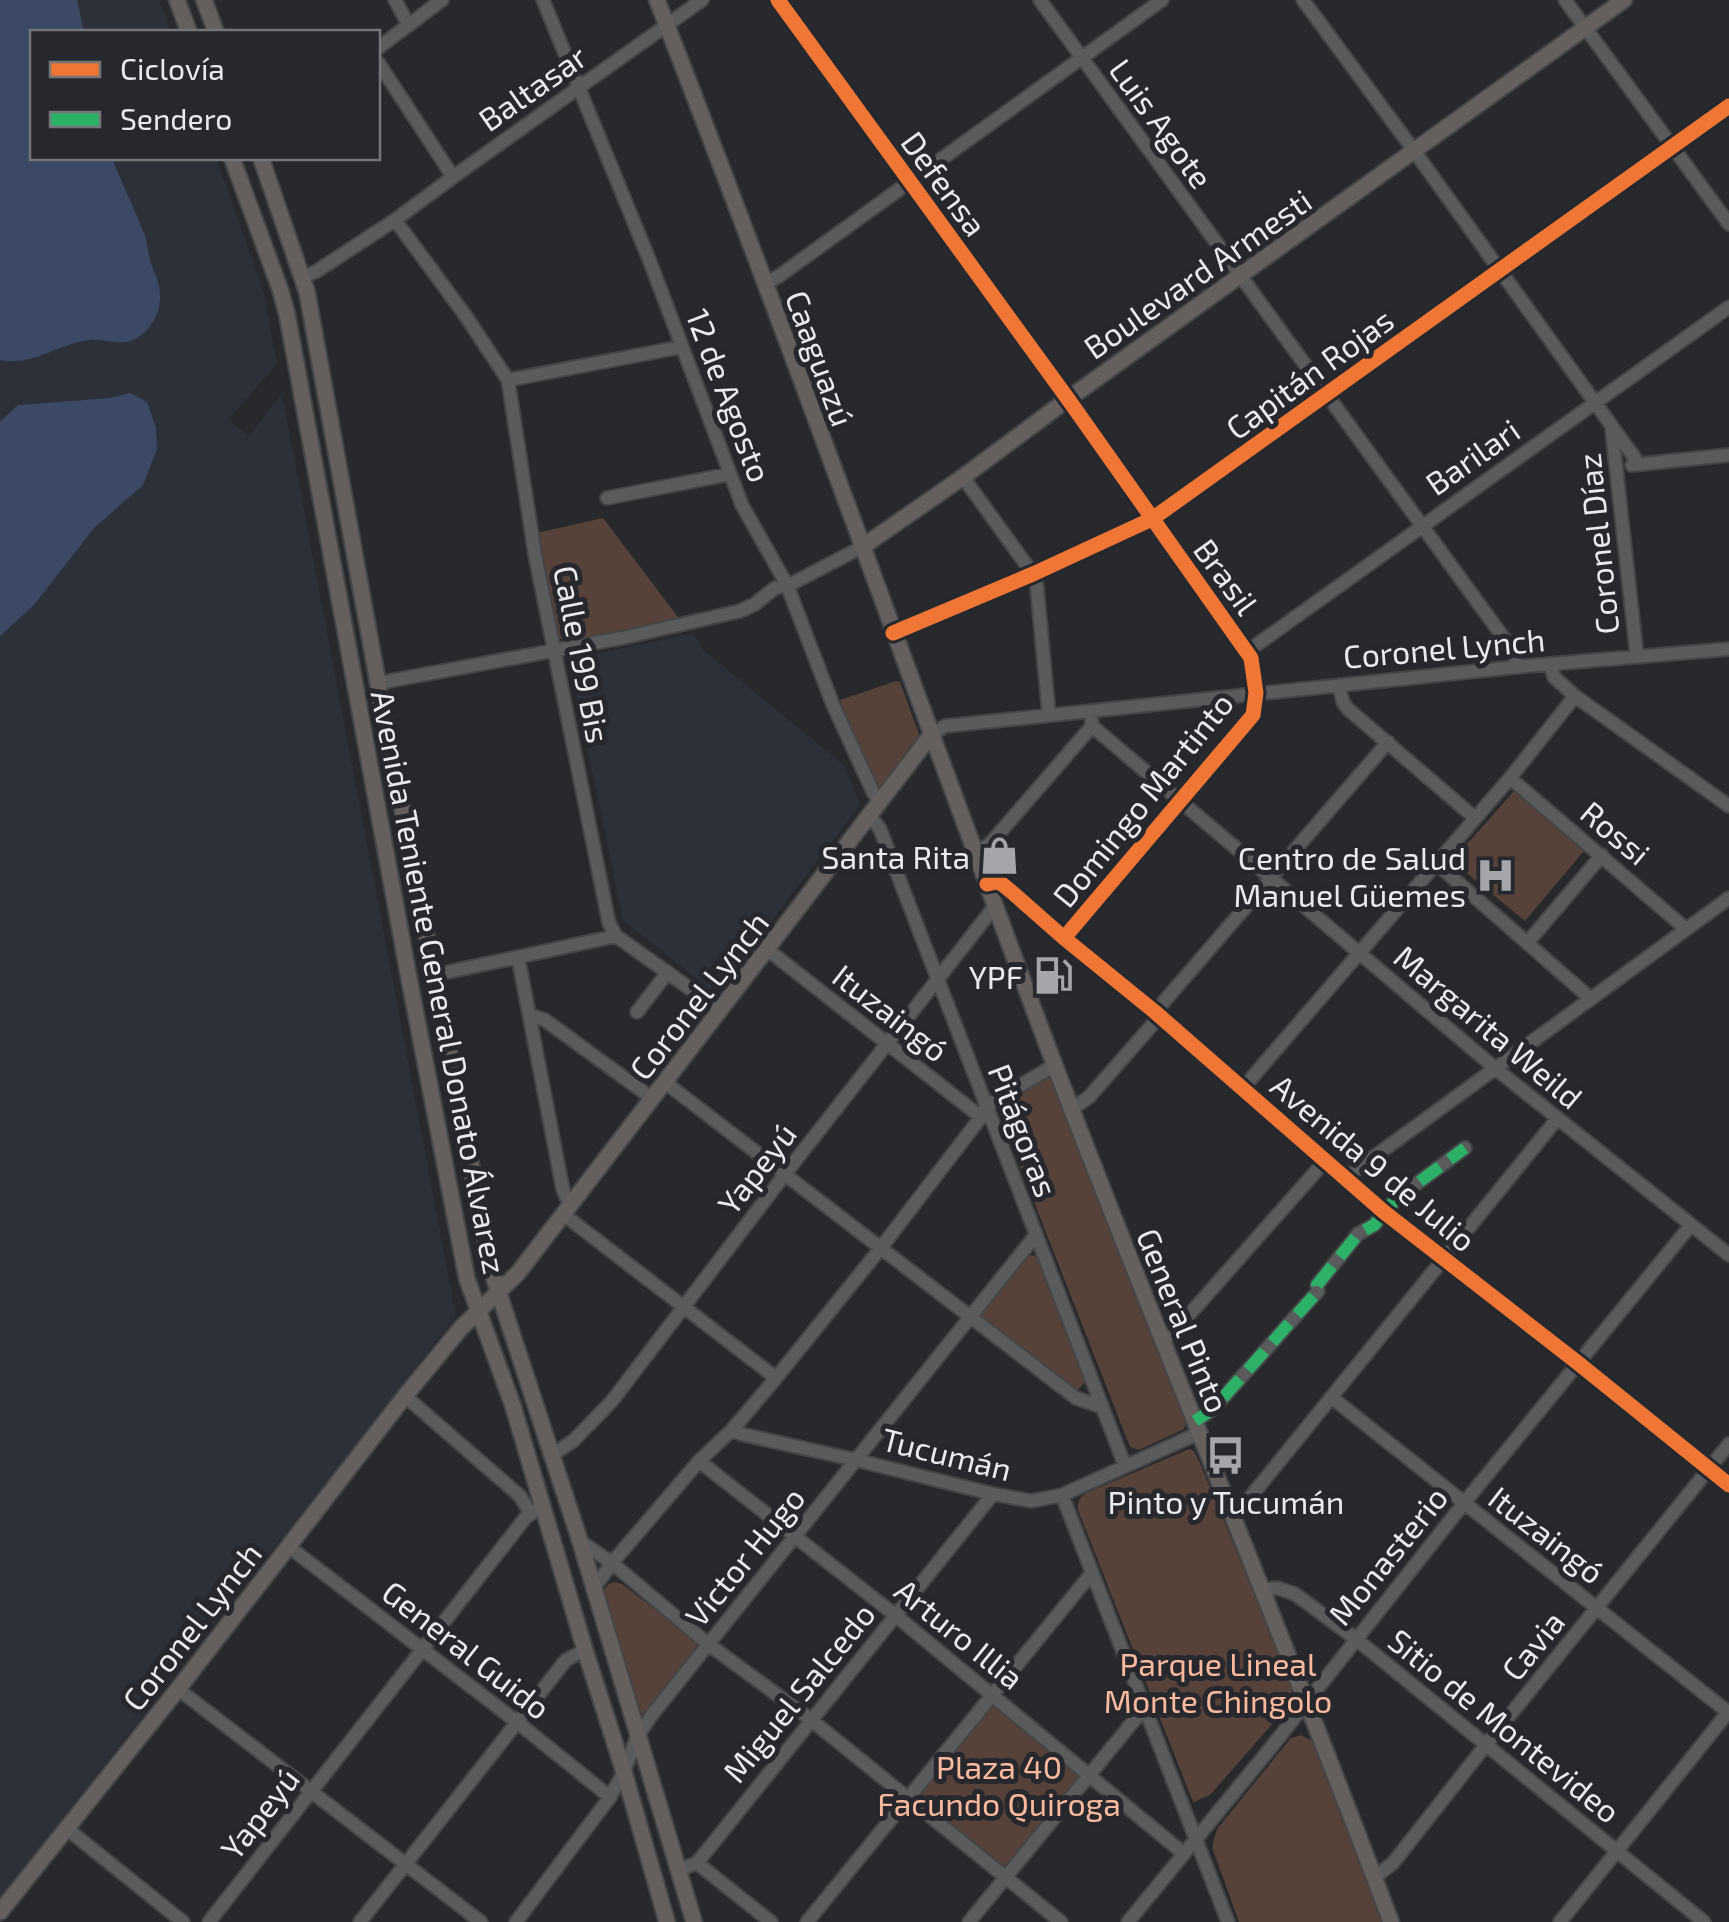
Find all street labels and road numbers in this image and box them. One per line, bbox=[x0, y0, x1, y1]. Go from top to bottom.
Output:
street label: Baltasar bbox=[471, 36, 593, 138]
street label: Luis Agote bbox=[1102, 51, 1222, 195]
street label: Defensa bbox=[894, 123, 996, 243]
street label: Boulevard Armesti bbox=[1076, 180, 1318, 366]
street label: Caaguazú bbox=[779, 285, 863, 431]
street label: Capitán Rojas bbox=[1218, 300, 1401, 447]
street label: 12 de Agosto bbox=[680, 303, 780, 487]
street label: Barilari bbox=[1418, 410, 1526, 502]
street label: Coronel Díaz bbox=[1569, 452, 1625, 636]
street label: Brasil bbox=[1187, 531, 1267, 622]
street label: Calle 199 Bis bbox=[547, 562, 619, 746]
street label: Coronel Lynch bbox=[1341, 619, 1547, 675]
street label: Domingo Martinto bbox=[1044, 684, 1240, 914]
street label: Avenida Teniente General Donato Álvarez bbox=[365, 687, 515, 1277]
street label: Rossi bbox=[1574, 792, 1658, 872]
street label: Coronel Lynch bbox=[621, 903, 775, 1087]
street label: Margarita Weild bbox=[1387, 936, 1591, 1116]
street label: Ituzaingó bbox=[826, 955, 956, 1069]
street label: Pitágoras bbox=[981, 1058, 1067, 1202]
street label: Avenida 9 de Julio bbox=[1264, 1065, 1484, 1259]
street label: Yapeyú bbox=[709, 1115, 803, 1221]
street label: General Pinto bbox=[1130, 1222, 1238, 1418]
street label: Tucumán bbox=[878, 1419, 1016, 1487]
street label: Ituzaingó bbox=[1482, 1477, 1612, 1591]
street label: Monasterio bbox=[1320, 1478, 1454, 1632]
street label: Victor Hugo bbox=[676, 1479, 812, 1633]
street label: Coronel Lynch bbox=[114, 1534, 268, 1718]
street label: Arturo Illia bbox=[888, 1570, 1032, 1696]
street label: General Guido bbox=[376, 1572, 558, 1726]
street label: Miguel Salcedo bbox=[714, 1595, 882, 1789]
street label: Cavia bbox=[1493, 1603, 1571, 1687]
street label: Sitio de Montevideo bbox=[1382, 1620, 1628, 1830]
street label: Yapeyú bbox=[212, 1760, 306, 1866]

